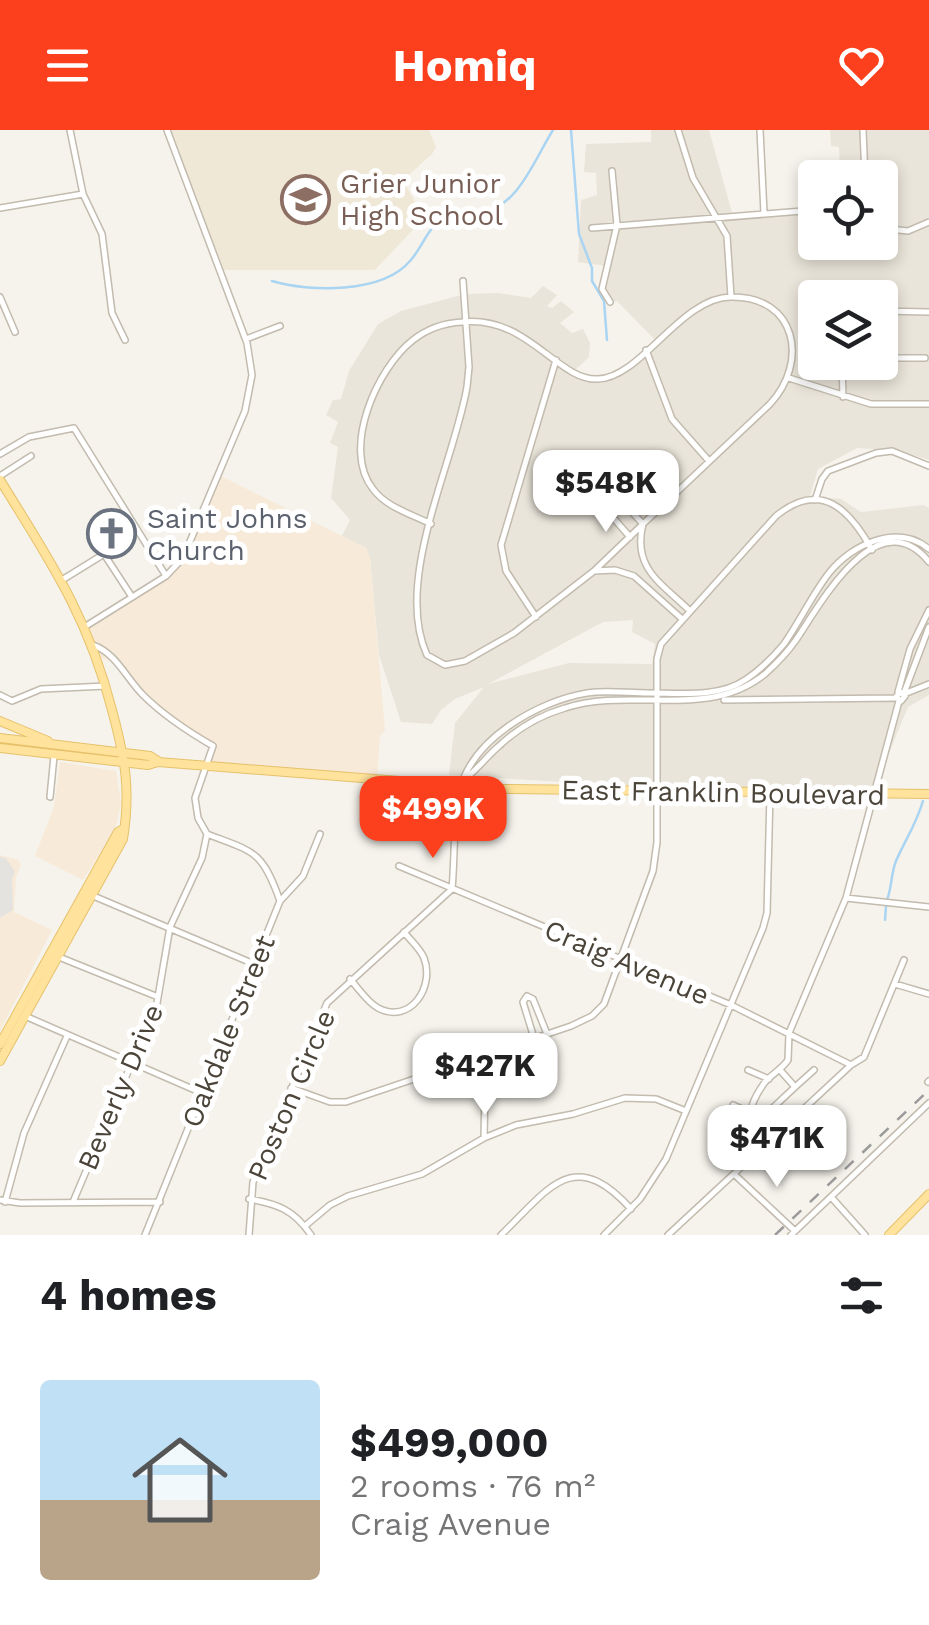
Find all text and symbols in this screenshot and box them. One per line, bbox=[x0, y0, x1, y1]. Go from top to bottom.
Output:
icon: menu bbox=[40, 38, 95, 93]
icon: heart bbox=[834, 38, 889, 93]
text: Homiq bbox=[393, 39, 536, 92]
map controls bbox=[798, 160, 898, 380]
button: locate bbox=[798, 160, 898, 260]
place label: Grier Junior High School bbox=[340, 167, 503, 232]
school or university icon: Grier Junior High School bbox=[279, 173, 331, 225]
button: layers bbox=[798, 280, 898, 380]
pin: $548K bbox=[536, 450, 676, 535]
text: $548K bbox=[555, 463, 657, 501]
place label: Saint Johns Church bbox=[147, 502, 308, 567]
church icon: Saint Johns Church bbox=[86, 508, 138, 560]
street label: East Franklin Boulevard bbox=[561, 773, 885, 812]
pin: $499K bbox=[363, 776, 503, 861]
text: $499K bbox=[382, 789, 484, 827]
street label: Craig Avenue bbox=[539, 913, 714, 1012]
street label: Oakdale Street bbox=[175, 930, 282, 1132]
street label: Beverly Drive bbox=[71, 999, 170, 1175]
street label: Poston Circle bbox=[241, 1005, 342, 1185]
pin: $427K bbox=[415, 1033, 555, 1118]
text: $427K bbox=[435, 1046, 535, 1084]
pin: $471K bbox=[707, 1105, 847, 1190]
text: $471K bbox=[729, 1118, 825, 1156]
icon: filters bbox=[834, 1268, 889, 1323]
text: 4 homes bbox=[40, 1271, 217, 1320]
text: $499,000 bbox=[350, 1418, 548, 1467]
icon: home bbox=[120, 1420, 240, 1540]
text: 2 rooms · 76 m² bbox=[350, 1467, 596, 1505]
text: Craig Avenue bbox=[350, 1505, 551, 1543]

